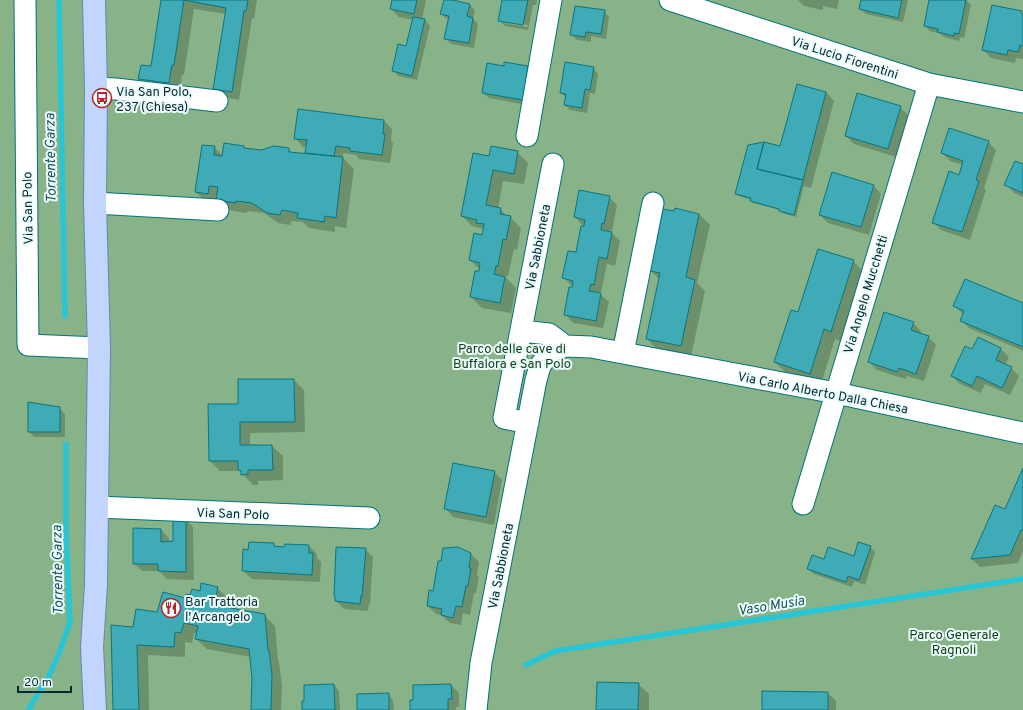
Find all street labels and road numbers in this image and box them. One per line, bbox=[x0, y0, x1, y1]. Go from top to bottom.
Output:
street label: Via Lucio Fiorentini bbox=[789, 34, 900, 84]
street label: Via San Polo bbox=[20, 171, 38, 245]
street label: Via Sabbioneta bbox=[523, 203, 555, 292]
street label: Via Angelo Mucchetti bbox=[841, 233, 893, 356]
street label: Via Carlo Alberto Dalla Chiesa bbox=[736, 370, 909, 418]
street label: Via San Polo bbox=[196, 506, 270, 524]
street label: Via Sabbioneta bbox=[486, 522, 518, 611]

